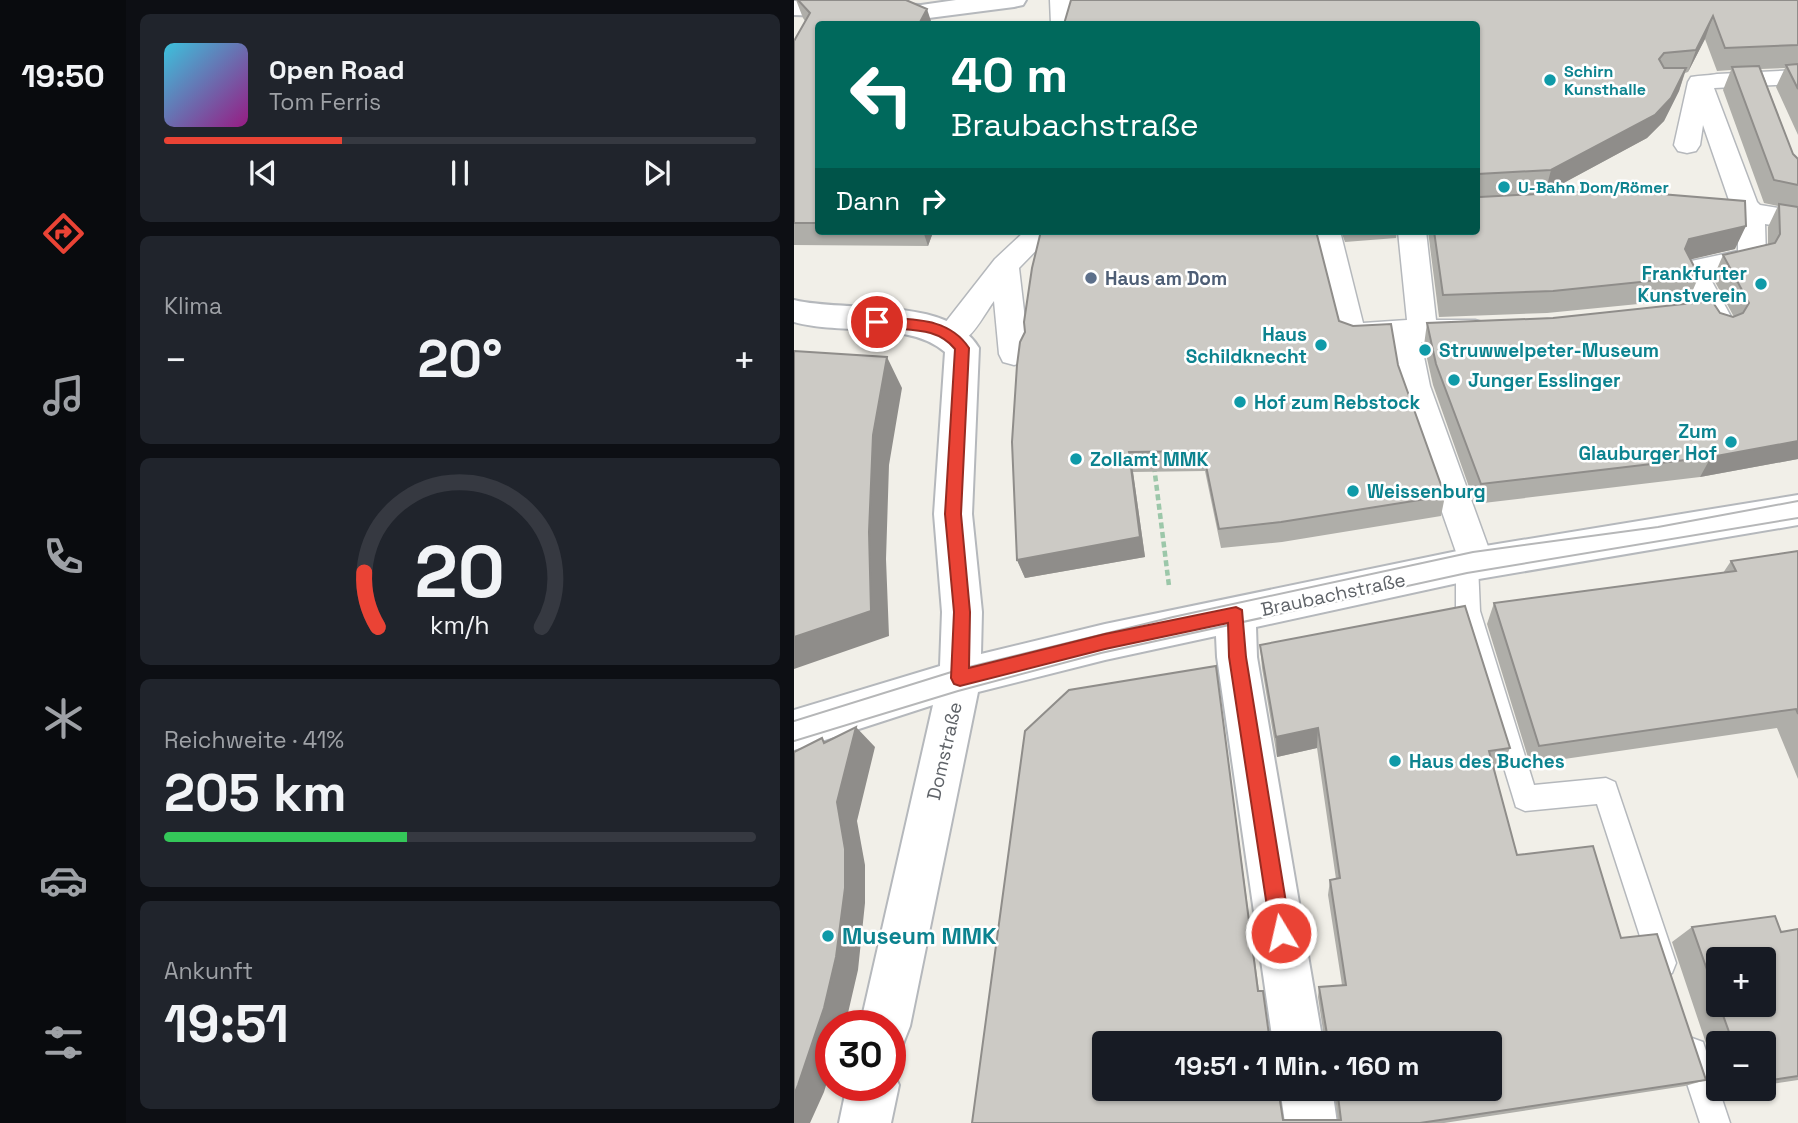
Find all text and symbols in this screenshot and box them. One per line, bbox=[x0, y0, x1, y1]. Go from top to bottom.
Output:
text: 40 m bbox=[951, 44, 1068, 106]
icon: left bbox=[836, 49, 927, 140]
text: Open Road bbox=[269, 53, 405, 87]
text: 19:50 bbox=[21, 56, 105, 96]
place label: Schirn Kunsthalle bbox=[1564, 61, 1646, 100]
marker: Schirn Kunsthalle bbox=[1542, 72, 1558, 88]
text: Tom Ferris bbox=[269, 87, 381, 117]
text: Braubachstraße bbox=[951, 105, 1199, 145]
icon: previous bbox=[244, 154, 282, 192]
icon: pause bbox=[441, 154, 479, 192]
icon: next bbox=[638, 154, 676, 192]
place label: U-Bahn Dom/Römer bbox=[1518, 177, 1669, 198]
marker: U-Bahn Dom/Römer bbox=[1496, 179, 1512, 195]
icon: right bbox=[914, 182, 952, 220]
text: Dann bbox=[836, 184, 900, 218]
icon: directions bbox=[39, 209, 88, 258]
place label: Frankfurter Kunstverein bbox=[1637, 261, 1747, 308]
place label: Haus am Dom bbox=[1105, 266, 1227, 291]
marker: Haus am Dom bbox=[1083, 270, 1099, 286]
marker: Frankfurter Kunstverein bbox=[1753, 276, 1769, 292]
text: Klima bbox=[164, 291, 222, 321]
pin bbox=[847, 292, 907, 352]
icon: arrive bbox=[858, 303, 896, 341]
place label: Haus Schildknecht bbox=[1186, 322, 1307, 369]
text: 20° bbox=[417, 326, 503, 392]
text: − bbox=[164, 336, 188, 384]
text: + bbox=[732, 336, 756, 384]
marker: Haus Schildknecht bbox=[1313, 337, 1329, 353]
place label: Struwwelpeter-Museum bbox=[1439, 338, 1659, 363]
marker: Struwwelpeter-Museum bbox=[1417, 342, 1433, 358]
place label: Junger Esslinger bbox=[1468, 368, 1621, 393]
icon: music bbox=[39, 371, 88, 420]
marker: Junger Esslinger bbox=[1446, 372, 1462, 388]
place label: Hof zum Rebstock bbox=[1254, 390, 1420, 415]
marker: Hof zum Rebstock bbox=[1232, 394, 1248, 410]
place label: Zum Glauburger Hof bbox=[1578, 419, 1717, 466]
marker: Zum Glauburger Hof bbox=[1723, 434, 1739, 450]
place label: Zollamt MMK bbox=[1090, 447, 1208, 472]
marker: Zollamt MMK bbox=[1068, 451, 1084, 467]
place label: Weissenburg bbox=[1367, 479, 1486, 504]
marker: Weissenburg bbox=[1345, 483, 1361, 499]
text: 20 bbox=[415, 526, 505, 619]
icon: phone bbox=[39, 532, 88, 581]
street label: Braubachstraße bbox=[1259, 567, 1408, 622]
text: km/h bbox=[430, 609, 490, 641]
icon: climate bbox=[39, 694, 88, 743]
street label: Domstraße bbox=[921, 699, 968, 803]
text: Reichweite · 41% bbox=[164, 725, 344, 755]
place label: Haus des Buches bbox=[1409, 749, 1565, 774]
marker: Haus des Buches bbox=[1387, 753, 1403, 769]
text: 205 km bbox=[164, 760, 347, 826]
icon: car bbox=[39, 856, 88, 905]
position arrow bbox=[1244, 896, 1318, 970]
place label: Museum MMK bbox=[842, 921, 997, 951]
marker: Museum MMK bbox=[820, 928, 836, 944]
map controls bbox=[1706, 947, 1776, 1101]
button: + bbox=[1706, 947, 1776, 1017]
text: Ankunft bbox=[164, 956, 253, 986]
text: 19:51 bbox=[164, 991, 289, 1057]
speed limit sign: 30 bbox=[815, 1010, 906, 1101]
icon: filters bbox=[39, 1018, 88, 1067]
button: − bbox=[1706, 1031, 1776, 1101]
text: 19:51 · 1 Min. · 160 m bbox=[1175, 1049, 1419, 1083]

